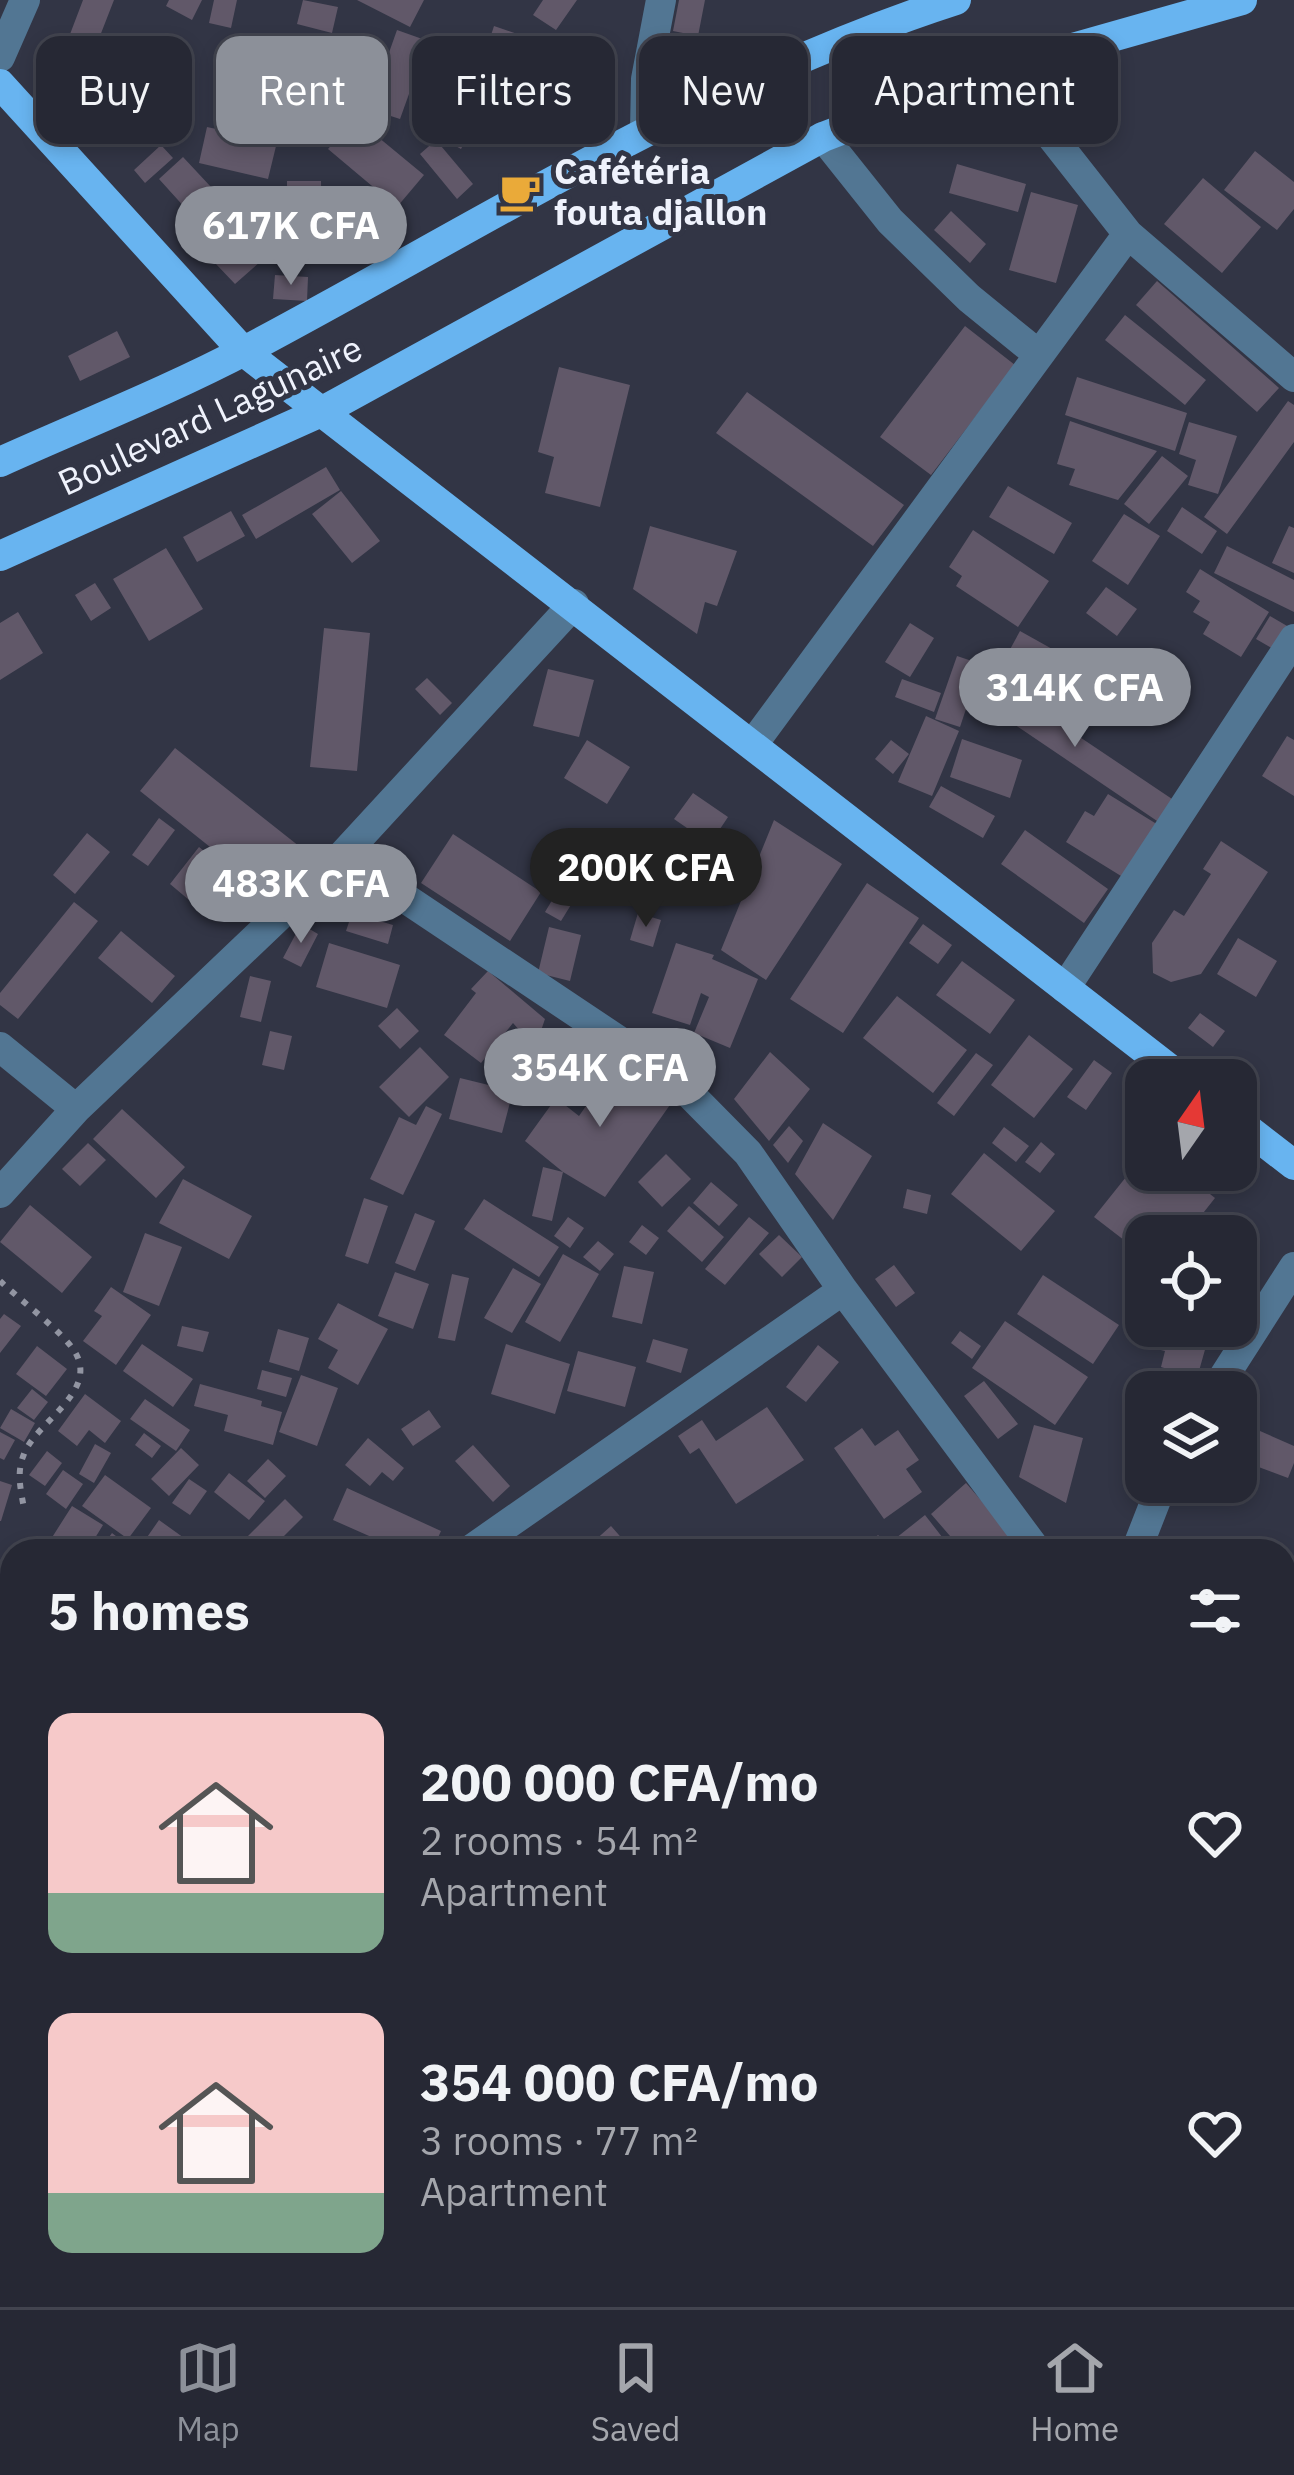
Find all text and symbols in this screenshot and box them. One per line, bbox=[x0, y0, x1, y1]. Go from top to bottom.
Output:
chip: Buy bbox=[36, 36, 192, 144]
chip: Rent bbox=[216, 36, 388, 144]
chip: Filters bbox=[412, 36, 615, 144]
chip: New bbox=[639, 36, 808, 144]
chip: Apartment bbox=[832, 36, 1118, 144]
place label: Cafétéria fouta djallon bbox=[554, 147, 767, 235]
cafe icon: Cafétéria fouta djallon bbox=[497, 169, 543, 215]
pin: 617K CFA bbox=[167, 186, 415, 288]
text: 617K CFA bbox=[202, 199, 380, 250]
street label: Boulevard Lagunaire bbox=[50, 323, 369, 506]
pin: 314K CFA bbox=[951, 648, 1199, 750]
text: 314K CFA bbox=[986, 661, 1164, 712]
pin: 200K CFA bbox=[522, 828, 770, 930]
text: 200K CFA bbox=[557, 841, 735, 892]
pin: 483K CFA bbox=[177, 844, 425, 946]
text: 483K CFA bbox=[212, 857, 390, 908]
pin: 354K CFA bbox=[476, 1028, 724, 1130]
text: 354K CFA bbox=[511, 1041, 689, 1092]
north arrow bbox=[1125, 1059, 1257, 1191]
map controls bbox=[1125, 1059, 1257, 1503]
button: locate bbox=[1125, 1215, 1257, 1347]
button: layers bbox=[1125, 1371, 1257, 1503]
text: 5 homes bbox=[48, 1578, 250, 1644]
icon: filters bbox=[1182, 1578, 1248, 1644]
text: 200 000 CFA/mo bbox=[420, 1749, 819, 1815]
icon: home bbox=[144, 1761, 288, 1905]
icon: heart bbox=[1182, 1800, 1248, 1866]
text: 2 rooms · 54 m² bbox=[420, 1815, 698, 1866]
text: Apartment bbox=[420, 1866, 608, 1917]
text: 354 000 CFA/mo bbox=[420, 2049, 819, 2115]
icon: home bbox=[144, 2061, 288, 2205]
icon: heart bbox=[1182, 2100, 1248, 2166]
text: 3 rooms · 77 m² bbox=[420, 2115, 698, 2166]
text: Apartment bbox=[420, 2166, 608, 2217]
tab: Map bbox=[175, 2335, 241, 2450]
tab: Saved bbox=[591, 2335, 681, 2450]
tab: Home bbox=[1030, 2335, 1119, 2450]

